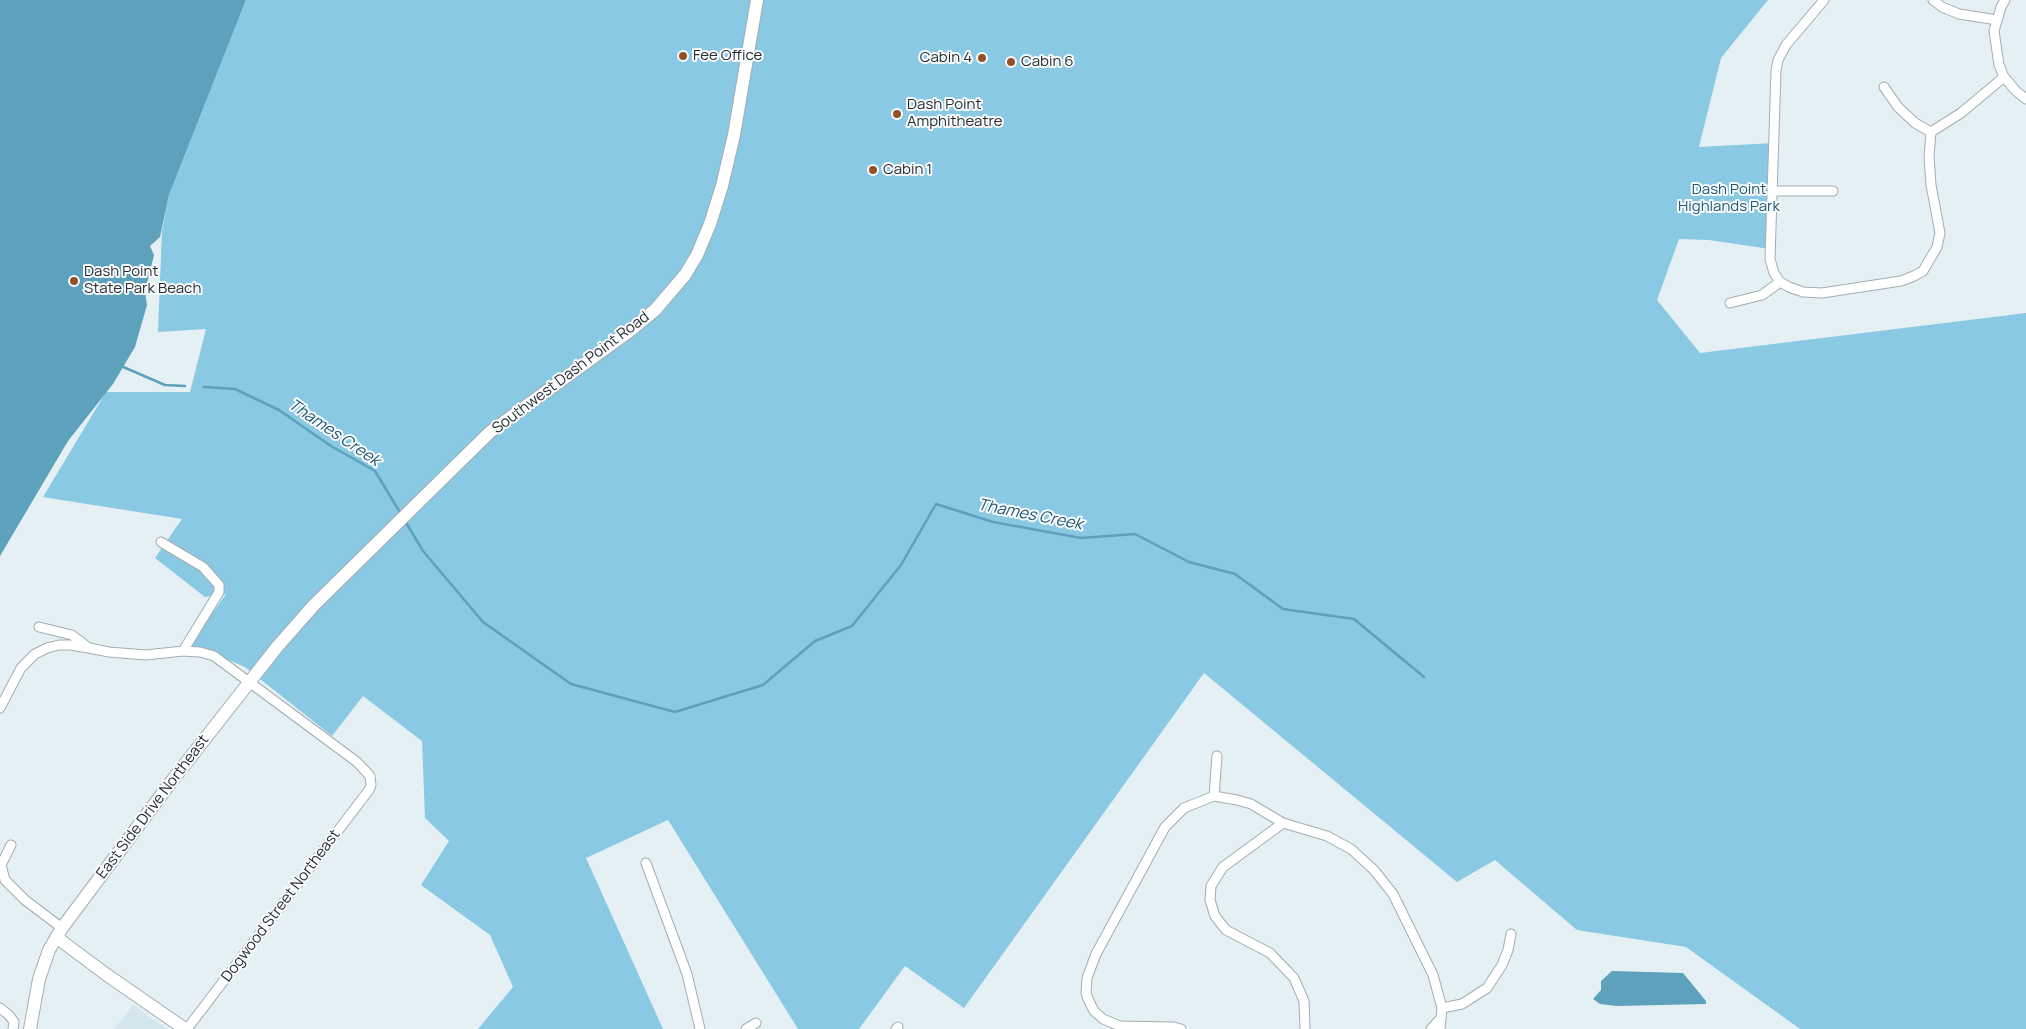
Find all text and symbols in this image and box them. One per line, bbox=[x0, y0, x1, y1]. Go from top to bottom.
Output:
place label: Fee Office bbox=[693, 47, 762, 65]
place label: Cabin 4 bbox=[920, 49, 972, 67]
marker: Fee Office bbox=[677, 50, 689, 62]
marker: Cabin 4 bbox=[976, 52, 988, 64]
place label: Cabin 6 bbox=[1021, 53, 1074, 71]
marker: Cabin 6 bbox=[1005, 56, 1017, 68]
place label: Dash Point Amphitheatre bbox=[907, 96, 1002, 131]
marker: Dash Point Amphitheatre bbox=[891, 108, 903, 120]
place label: Cabin 1 bbox=[883, 161, 932, 179]
marker: Cabin 1 bbox=[867, 164, 879, 176]
park label: Dash Point Highlands Park bbox=[1678, 181, 1780, 216]
place label: Dash Point State Park Beach bbox=[84, 263, 201, 298]
marker: Dash Point State Park Beach bbox=[68, 275, 80, 287]
street label: Southwest Dash Point Road bbox=[489, 308, 653, 438]
water label: Thames Creek bbox=[285, 395, 383, 471]
water label: Thames Creek bbox=[976, 495, 1084, 535]
street label: East Side Drive Northeast bbox=[93, 731, 213, 883]
street label: Dogwood Street Northeast bbox=[218, 826, 344, 986]

